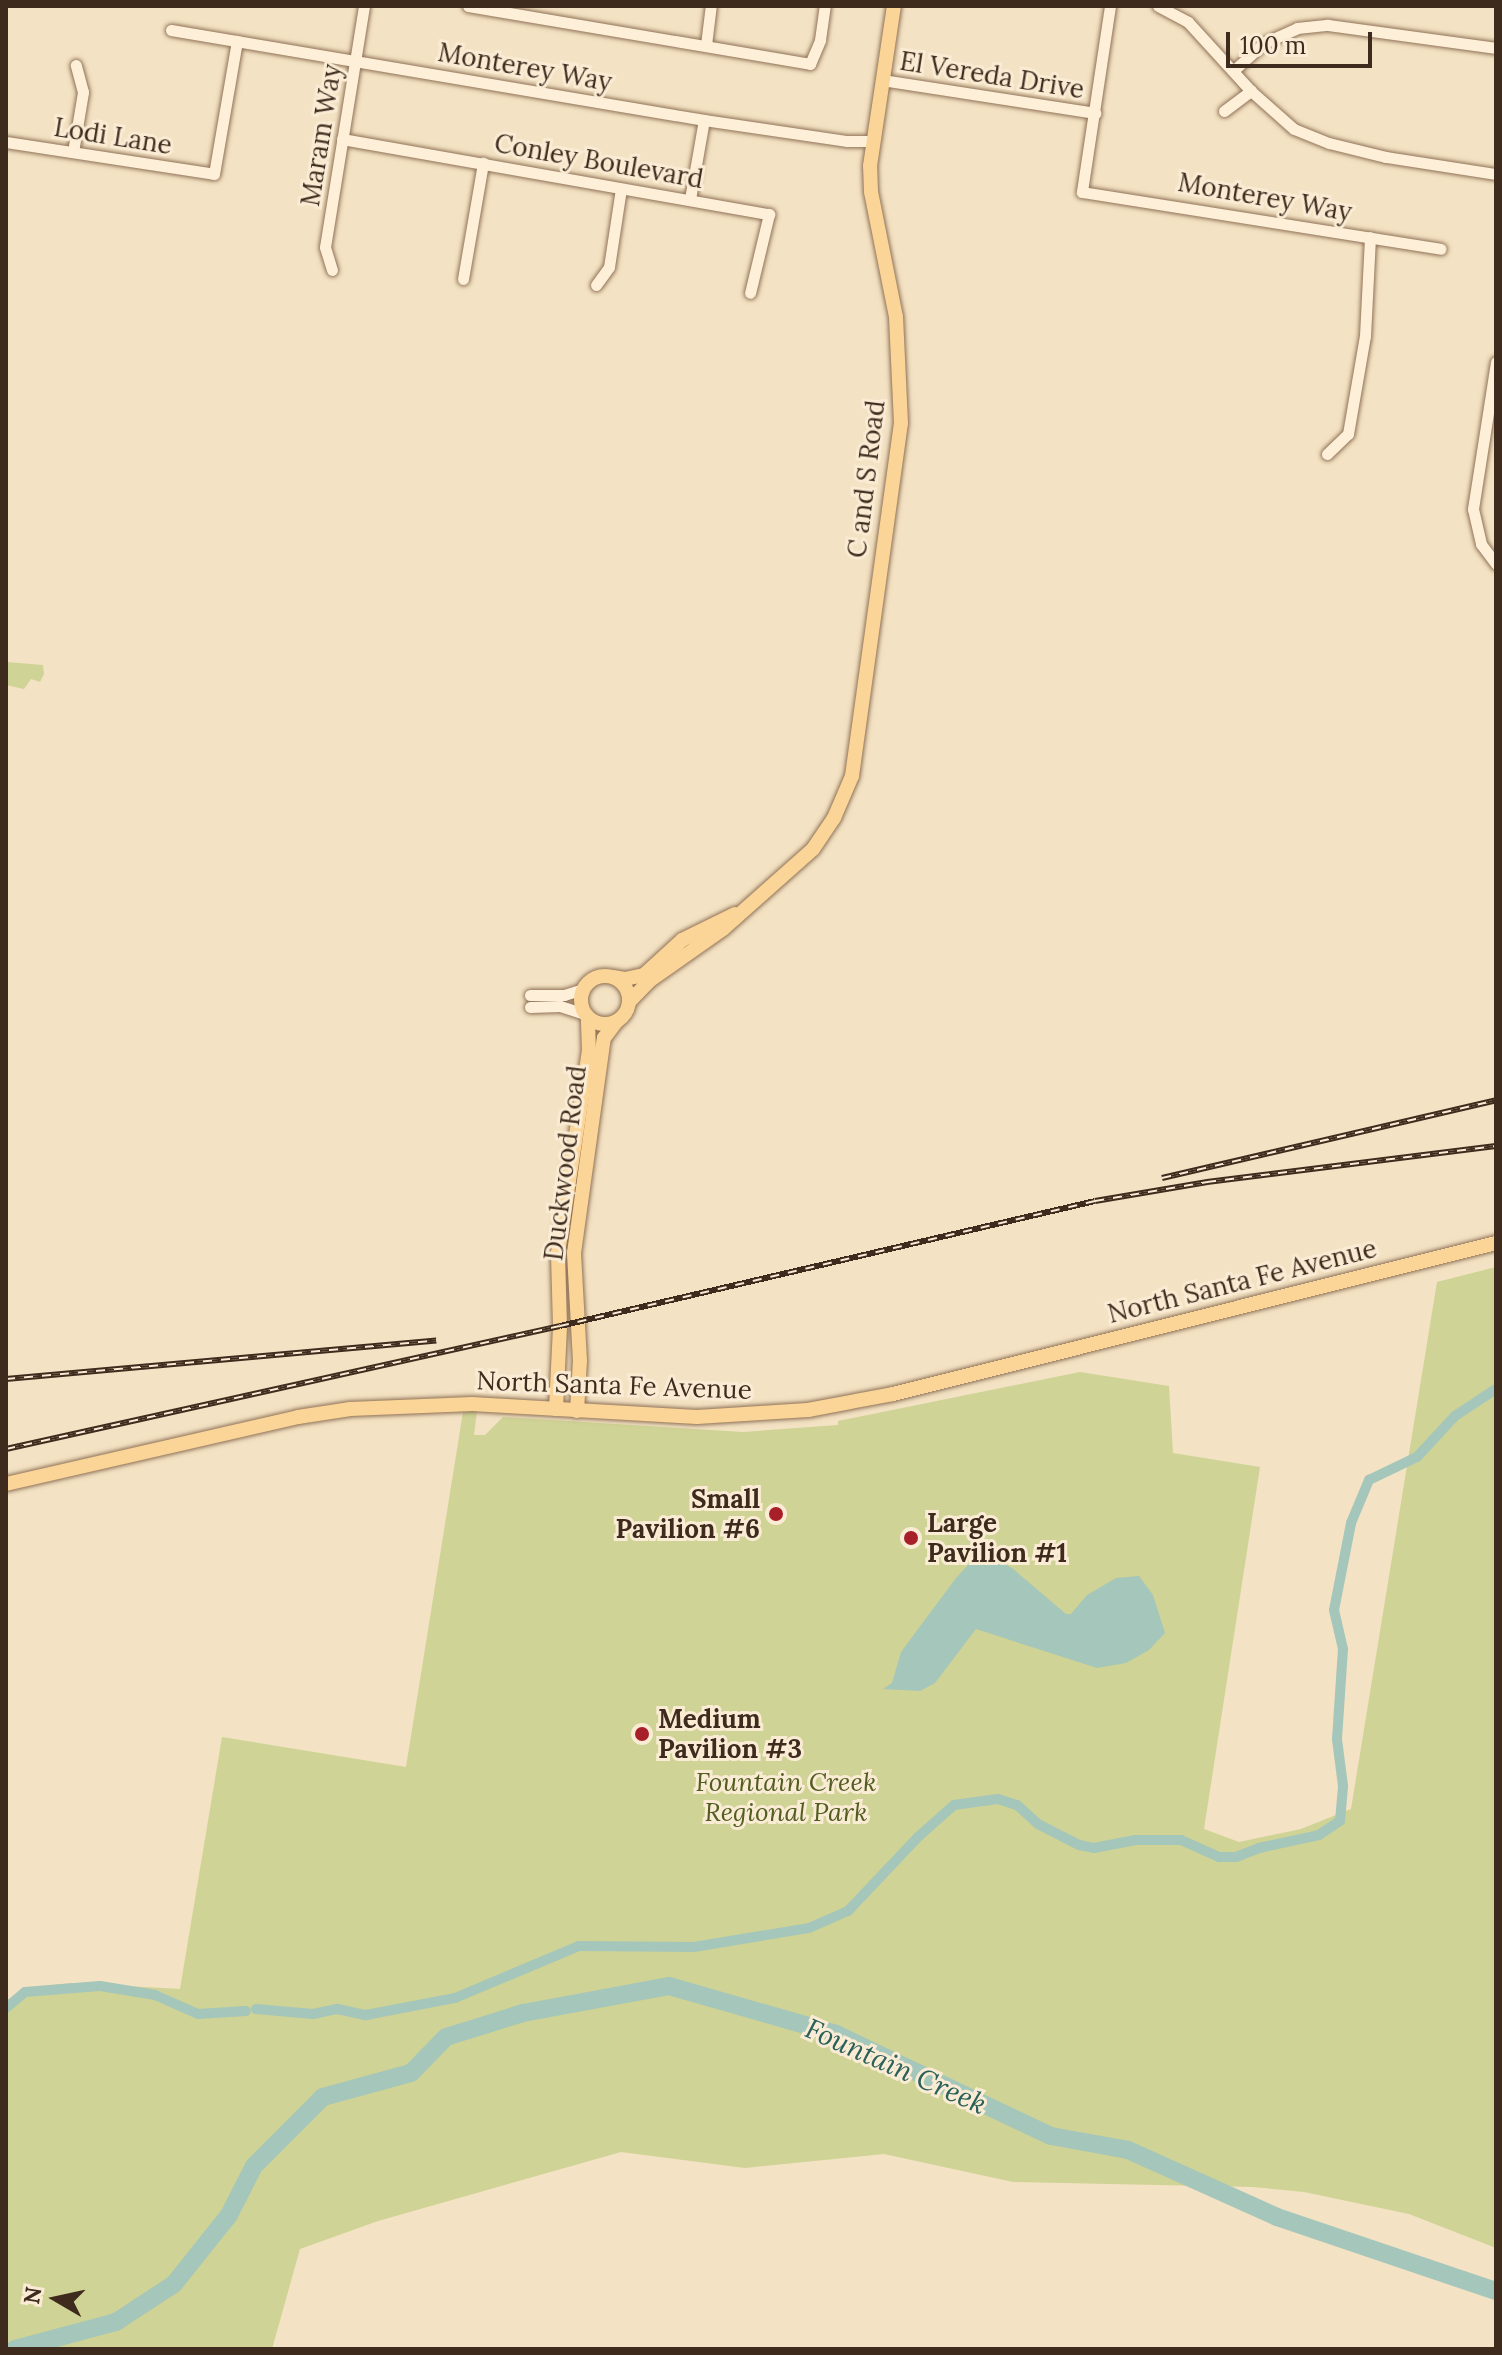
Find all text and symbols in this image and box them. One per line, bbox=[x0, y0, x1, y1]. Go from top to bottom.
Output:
scale bar bbox=[1230, 16, 1376, 66]
text: 100 m bbox=[1240, 30, 1306, 61]
street label: Monterey Way bbox=[436, 36, 614, 98]
street label: El Vereda Drive bbox=[898, 45, 1086, 105]
street label: Maram Way bbox=[294, 62, 348, 208]
street label: Lodi Lane bbox=[52, 111, 174, 161]
street label: Conley Boulevard bbox=[492, 127, 706, 195]
street label: Monterey Way bbox=[1176, 166, 1354, 228]
street label: C and S Road bbox=[841, 398, 891, 560]
street label: Duckwood Road bbox=[538, 1064, 592, 1262]
street label: North Santa Fe Avenue bbox=[1104, 1233, 1380, 1329]
street label: North Santa Fe Avenue bbox=[476, 1365, 752, 1405]
place label: Small Pavilion #6 bbox=[615, 1483, 760, 1544]
marker: Small Pavilion #6 bbox=[767, 1505, 785, 1523]
place label: Large Pavilion #1 bbox=[927, 1507, 1067, 1568]
marker: Large Pavilion #1 bbox=[902, 1529, 920, 1547]
place label: Medium Pavilion #3 bbox=[658, 1703, 802, 1764]
marker: Medium Pavilion #3 bbox=[633, 1725, 651, 1743]
park label: Fountain Creek Regional Park bbox=[696, 1766, 876, 1828]
water label: Fountain Creek bbox=[800, 2011, 992, 2121]
north arrow bbox=[16, 2259, 96, 2339]
text: N bbox=[17, 2285, 47, 2306]

